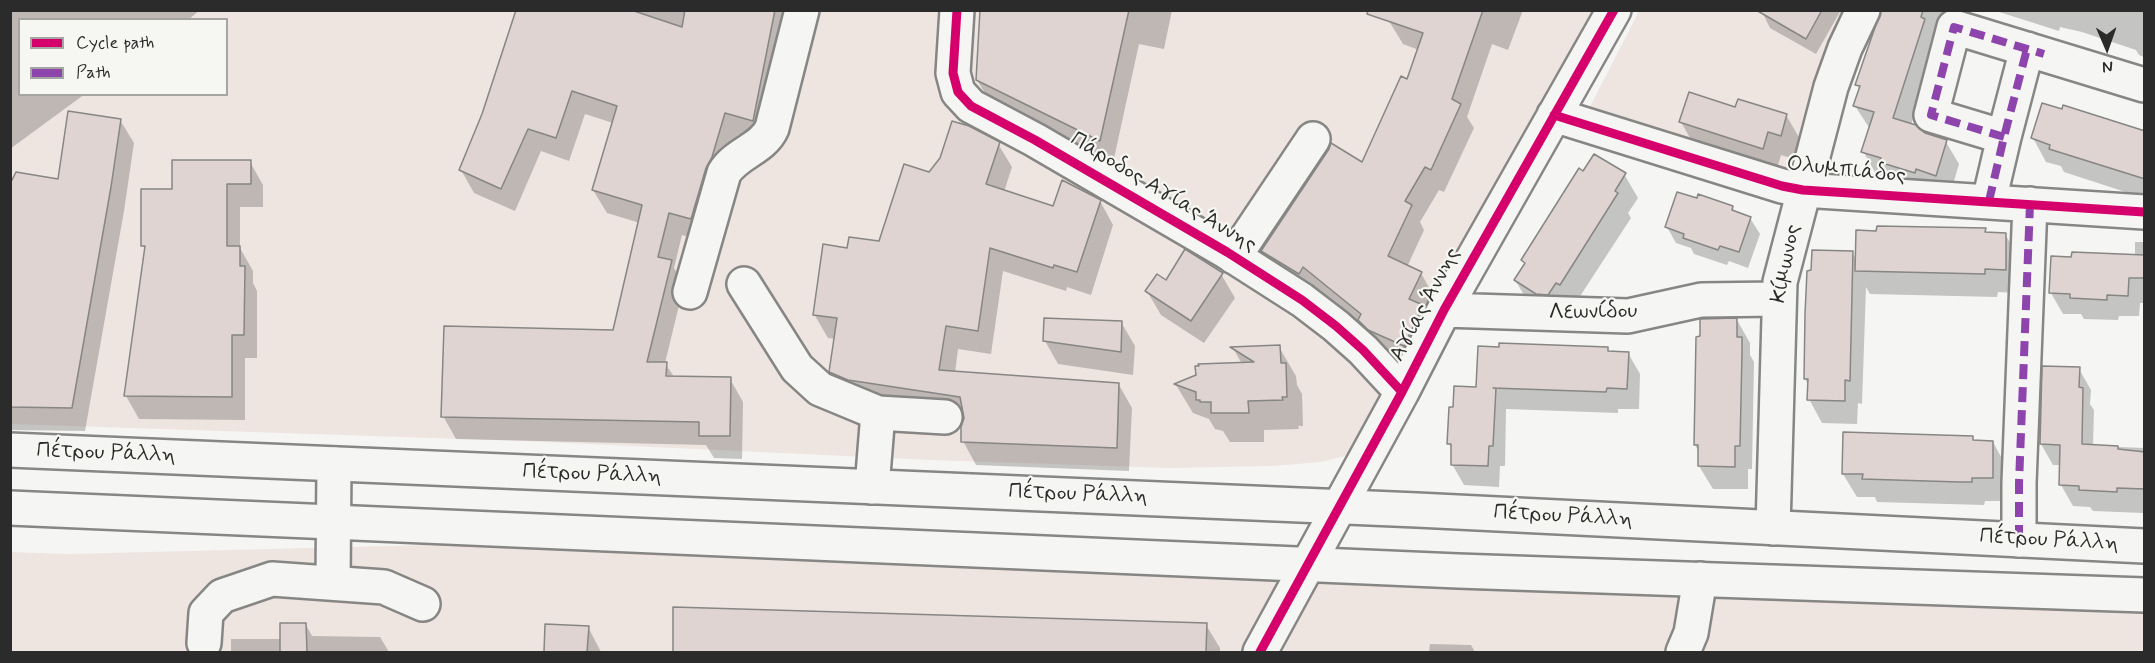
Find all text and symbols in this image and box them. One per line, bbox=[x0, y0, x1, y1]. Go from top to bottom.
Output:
legend bbox=[18, 18, 228, 96]
north arrow bbox=[2077, 18, 2137, 78]
text: Cycle path bbox=[76, 31, 154, 55]
text: N bbox=[2102, 56, 2113, 77]
text: Path bbox=[76, 61, 111, 85]
street label: Πάροδος Αγίας Άννης bbox=[1065, 127, 1261, 259]
street label: Ολυμπιάδος bbox=[1785, 152, 1907, 190]
street label: Κίμωνος bbox=[1766, 222, 1808, 306]
street label: Αγίας Άννης bbox=[1385, 244, 1467, 366]
street label: Λεωνίδου bbox=[1548, 299, 1638, 327]
street label: Πέτρου Ράλλη bbox=[36, 438, 176, 470]
street label: Πέτρου Ράλλη bbox=[522, 459, 662, 491]
street label: Πέτρου Ράλλη bbox=[1008, 479, 1148, 511]
street label: Πέτρου Ράλλη bbox=[1493, 500, 1633, 534]
street label: Πέτρου Ράλλη bbox=[1979, 524, 2119, 558]

